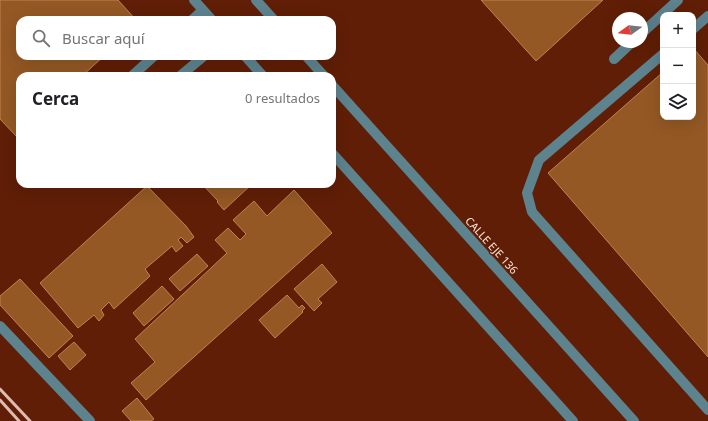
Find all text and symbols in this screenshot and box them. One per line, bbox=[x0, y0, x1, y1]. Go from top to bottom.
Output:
north arrow bbox=[612, 12, 648, 48]
map controls bbox=[660, 12, 696, 120]
button: + bbox=[660, 12, 696, 48]
search box bbox=[16, 16, 336, 60]
icon: search bbox=[30, 27, 52, 49]
text: Buscar aquí bbox=[62, 28, 145, 48]
button: − bbox=[660, 48, 696, 84]
button: layers bbox=[660, 84, 696, 120]
text: Cerca bbox=[32, 87, 79, 110]
text: 0 resultados bbox=[245, 89, 320, 107]
street label: CALLE EJE 136 bbox=[462, 213, 522, 277]

